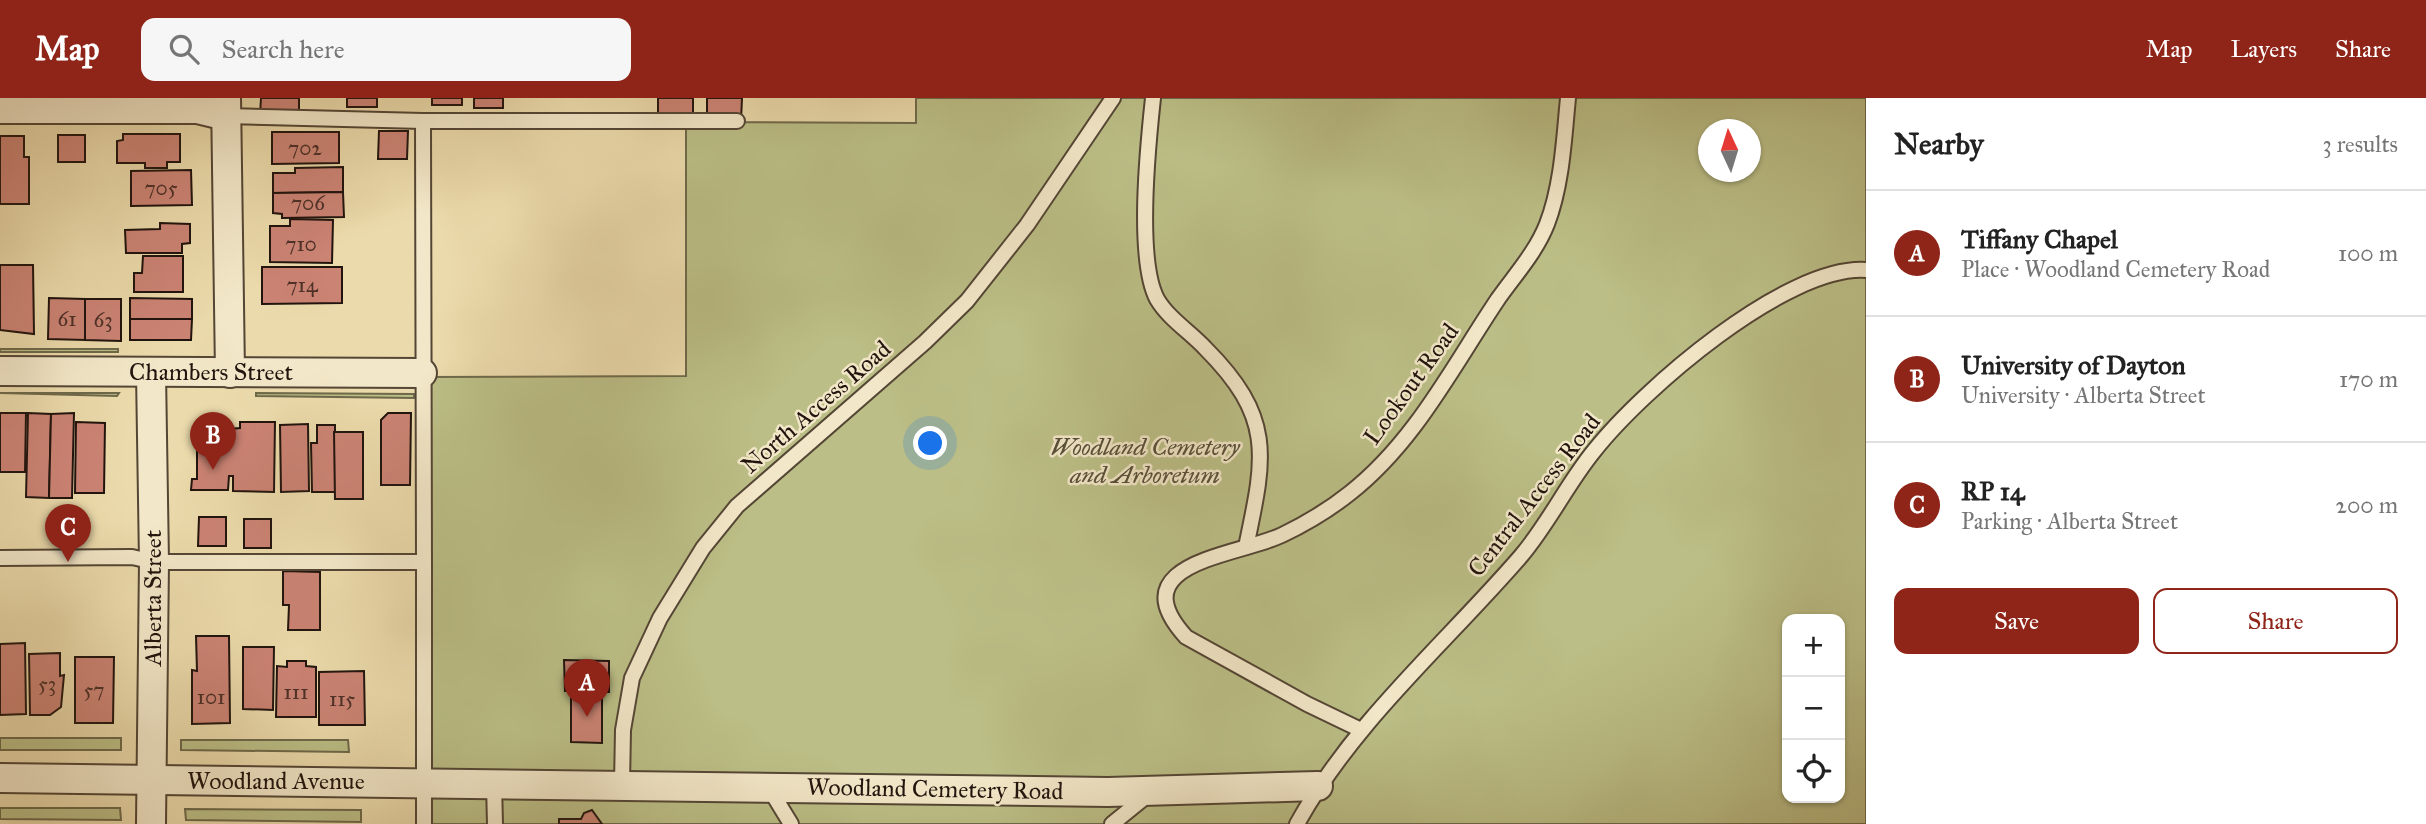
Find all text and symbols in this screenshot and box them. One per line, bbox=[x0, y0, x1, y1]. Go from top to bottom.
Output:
search box bbox=[141, 18, 631, 81]
text: Map bbox=[35, 29, 99, 69]
icon: search bbox=[165, 30, 203, 68]
text: Search here bbox=[221, 33, 345, 65]
text: Map bbox=[2146, 34, 2193, 64]
text: Layers bbox=[2231, 34, 2297, 64]
text: Share bbox=[2335, 34, 2391, 64]
north arrow bbox=[1698, 119, 1761, 182]
text: Nearby bbox=[1894, 126, 1984, 162]
text: 3 results bbox=[2322, 130, 2398, 158]
house number: 702 bbox=[288, 135, 323, 161]
house number: 705 bbox=[144, 175, 178, 201]
house number: 706 bbox=[291, 190, 326, 216]
text: Tiffany Chapel bbox=[1961, 223, 2118, 255]
house number: 710 bbox=[285, 231, 317, 257]
text: A bbox=[1909, 239, 1925, 267]
text: 100 m bbox=[2338, 239, 2398, 267]
text: Place · Woodland Cemetery Road bbox=[1961, 255, 2270, 283]
house number: 714 bbox=[286, 272, 319, 298]
house number: 61 bbox=[58, 306, 76, 332]
house number: 63 bbox=[93, 307, 113, 333]
street label: Lookout Road bbox=[1357, 317, 1465, 451]
street label: North Access Road bbox=[735, 334, 897, 480]
text: University of Dayton bbox=[1961, 349, 2186, 381]
street label: Chambers Street bbox=[129, 357, 294, 387]
text: B bbox=[1909, 365, 1925, 393]
text: 170 m bbox=[2339, 365, 2398, 393]
text: University · Alberta Street bbox=[1961, 381, 2206, 409]
street label: Central Access Road bbox=[1461, 407, 1607, 583]
pin: B bbox=[190, 412, 236, 470]
your location bbox=[913, 426, 947, 460]
park label: Woodland Cemetery and Arboretum bbox=[1050, 432, 1241, 490]
text: RP 14 bbox=[1961, 475, 2025, 507]
text: C bbox=[1909, 491, 1925, 519]
text: 200 m bbox=[2336, 491, 2398, 519]
pin: C bbox=[45, 504, 91, 562]
text: Parking · Alberta Street bbox=[1961, 507, 2178, 535]
street label: Alberta Street bbox=[138, 529, 168, 667]
button: Save bbox=[1894, 588, 2139, 654]
button: Share bbox=[2153, 588, 2398, 654]
map controls bbox=[1782, 614, 1845, 803]
button: + bbox=[1782, 614, 1845, 677]
pin: A bbox=[564, 659, 610, 717]
house number: 53 bbox=[38, 671, 56, 697]
house number: 57 bbox=[84, 677, 104, 703]
button: − bbox=[1782, 677, 1845, 740]
house number: 111 bbox=[284, 679, 308, 705]
house number: 101 bbox=[197, 684, 225, 710]
house number: 115 bbox=[329, 686, 355, 712]
button: locate bbox=[1782, 740, 1845, 803]
street label: Woodland Avenue bbox=[187, 766, 365, 796]
street label: Woodland Cemetery Road bbox=[806, 772, 1064, 806]

